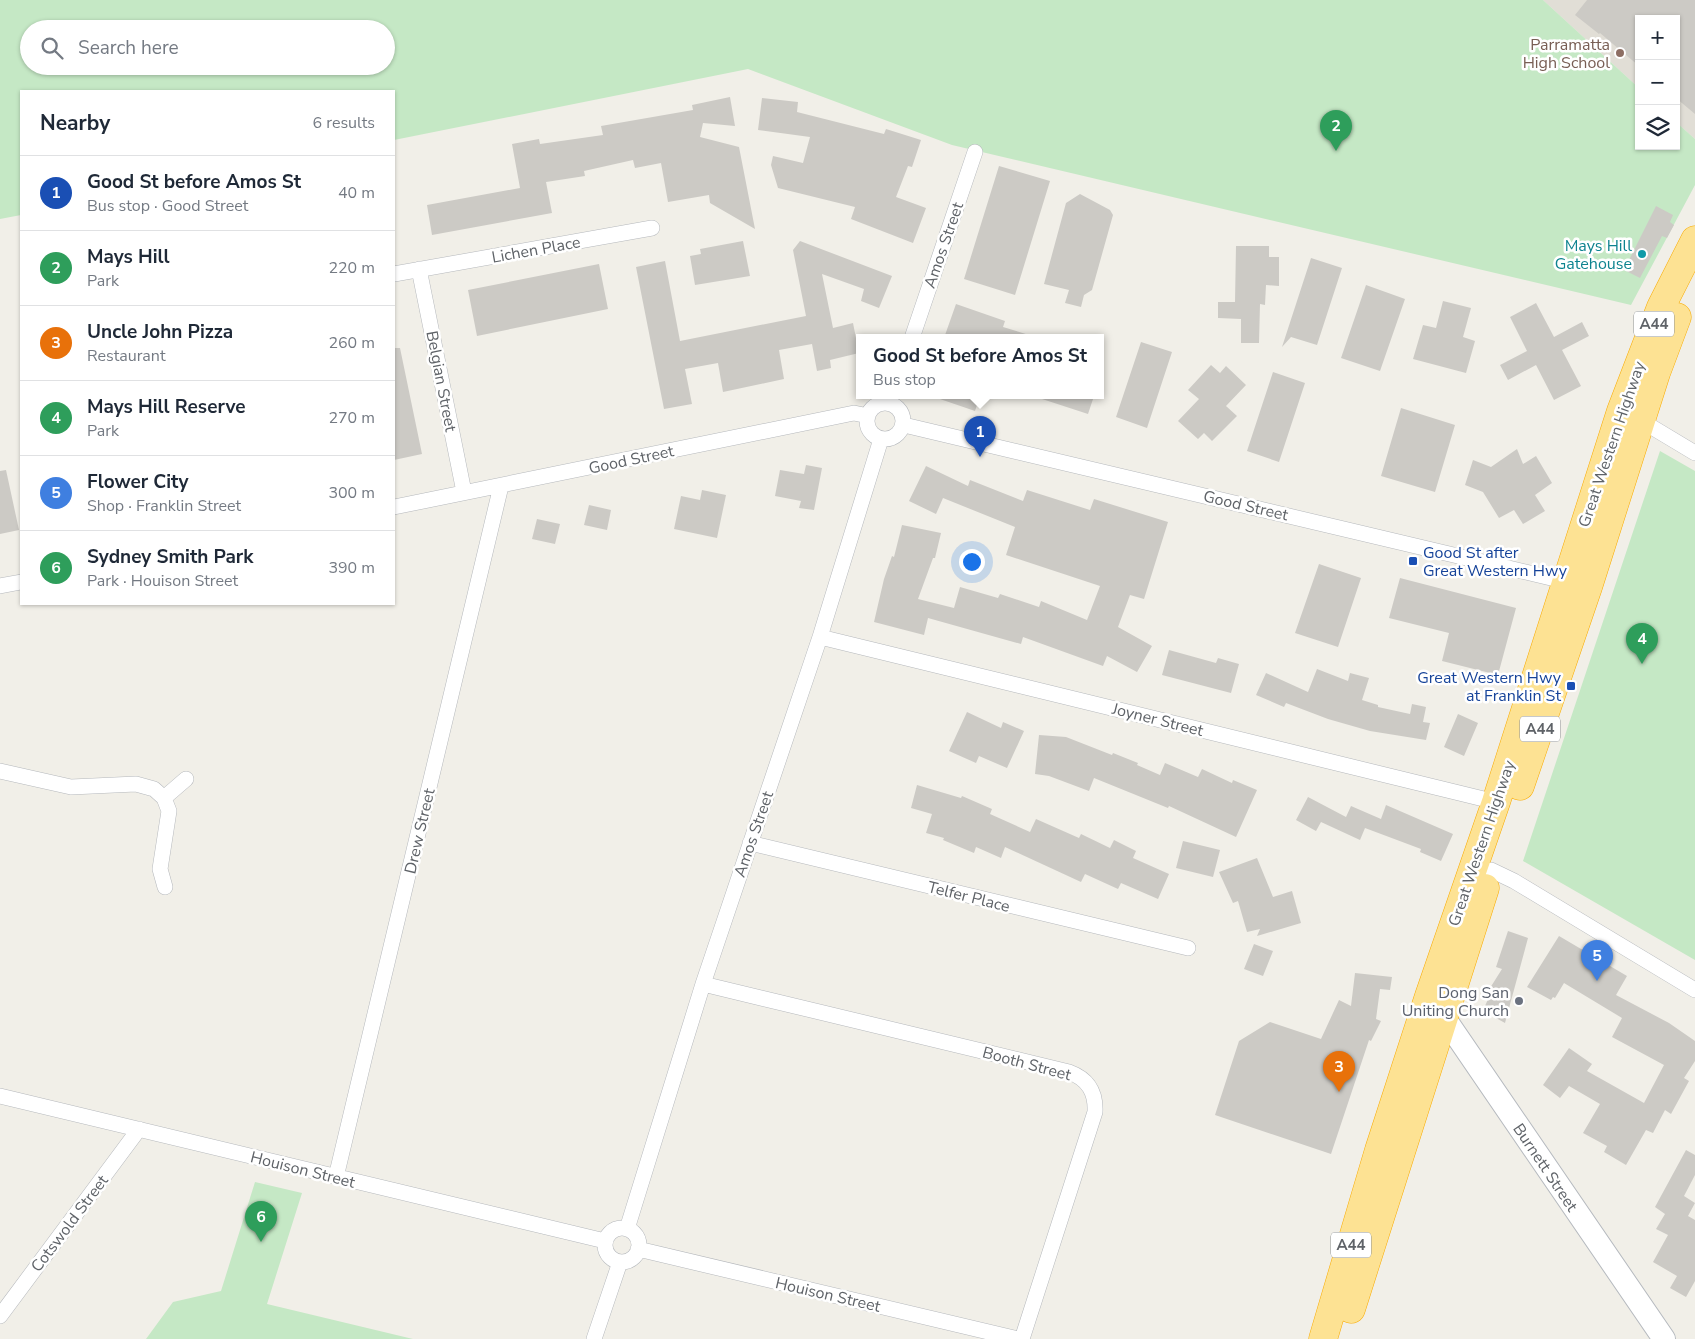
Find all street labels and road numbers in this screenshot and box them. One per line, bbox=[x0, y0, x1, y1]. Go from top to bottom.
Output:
street label: Amos Street bbox=[919, 199, 969, 291]
street label: Lichen Place bbox=[490, 231, 582, 269]
road number: A44 bbox=[1634, 312, 1674, 336]
street label: Belgian Street bbox=[420, 329, 462, 434]
street label: Great Western Highway bbox=[1573, 358, 1651, 530]
street label: Good Street bbox=[587, 440, 676, 480]
street label: Good Street bbox=[1201, 486, 1291, 527]
street label: Joyner Street bbox=[1109, 698, 1206, 742]
road number: A44 bbox=[1520, 716, 1560, 742]
street label: Great Western Highway bbox=[1443, 757, 1521, 929]
street label: Drew Street bbox=[399, 786, 441, 876]
street label: Amos Street bbox=[729, 788, 779, 880]
street label: Telfer Place bbox=[925, 876, 1012, 918]
street label: Booth Street bbox=[980, 1042, 1074, 1086]
street label: Burnett Street bbox=[1508, 1119, 1583, 1216]
street label: Houison Street bbox=[248, 1146, 358, 1194]
street label: Cotswold Street bbox=[26, 1170, 114, 1277]
road number: A44 bbox=[1331, 1232, 1371, 1258]
street label: Houison Street bbox=[773, 1272, 883, 1318]

